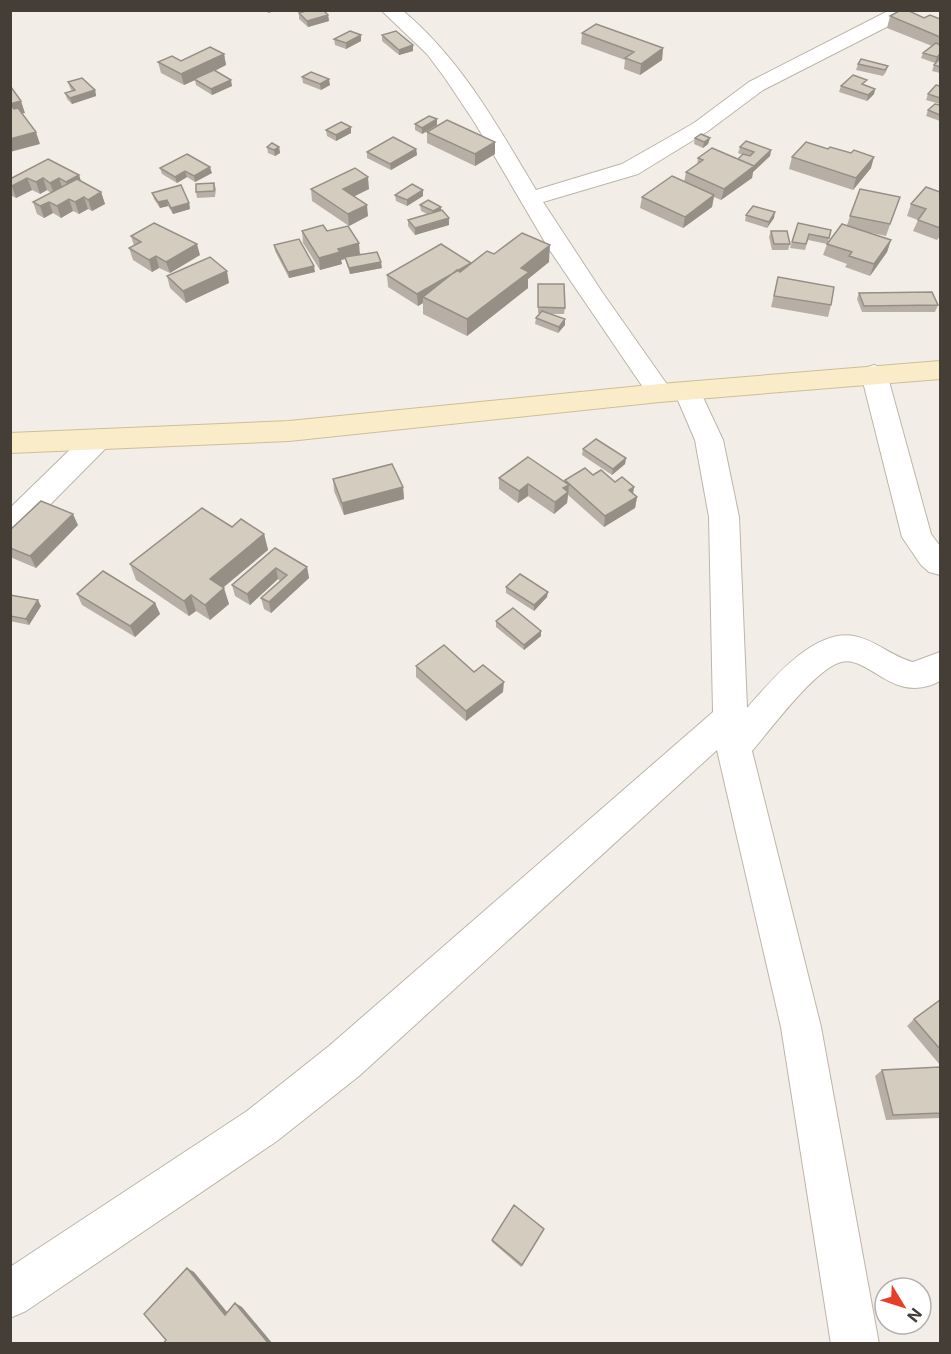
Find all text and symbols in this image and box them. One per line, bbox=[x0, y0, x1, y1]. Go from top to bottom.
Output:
north arrow bbox=[873, 1276, 933, 1336]
text: N bbox=[903, 1304, 926, 1326]

